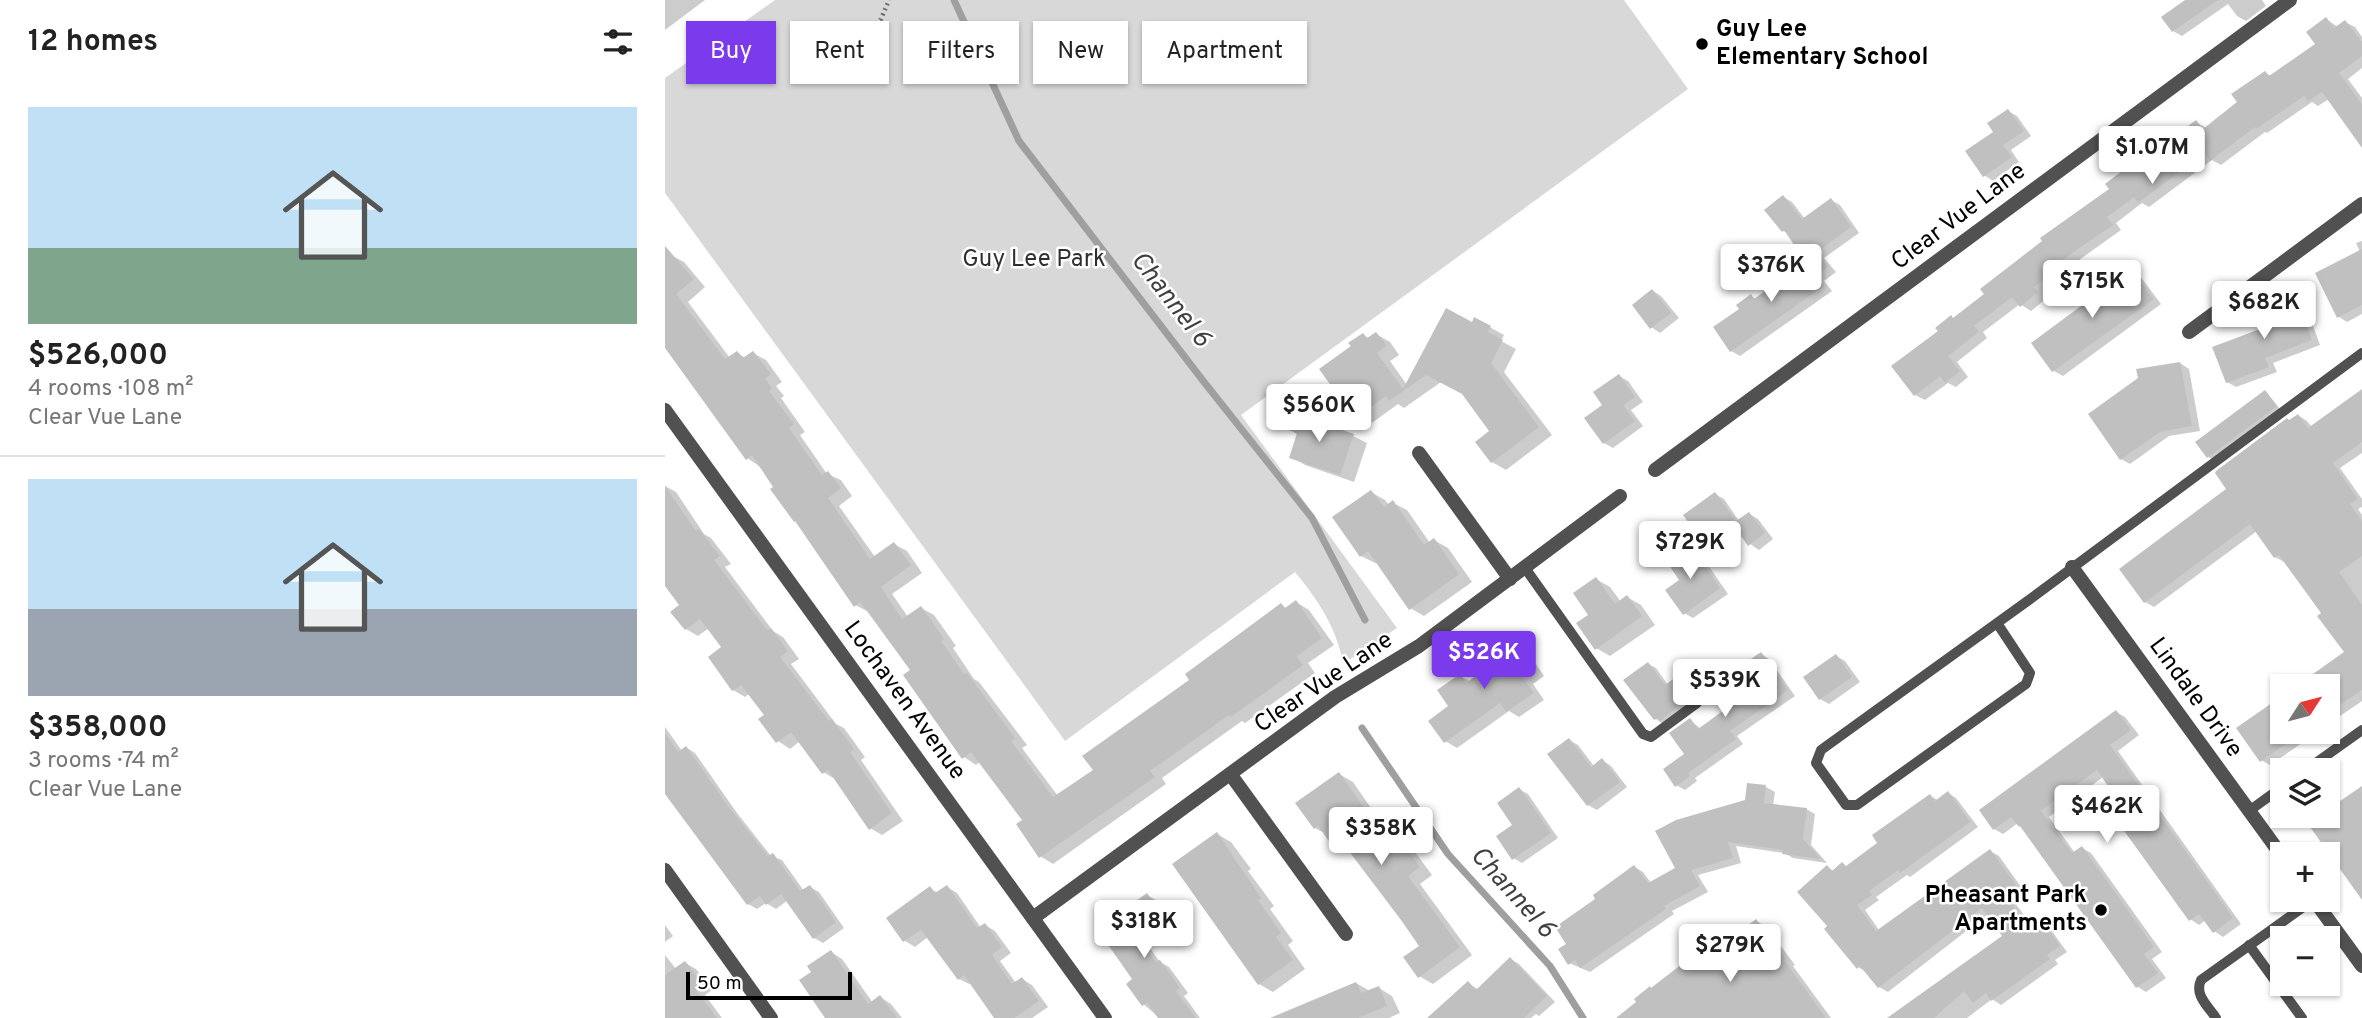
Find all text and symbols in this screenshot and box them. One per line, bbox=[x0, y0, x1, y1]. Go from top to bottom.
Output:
place label: Guy Lee Elementary School bbox=[1716, 15, 1928, 73]
chip: Buy bbox=[686, 21, 776, 84]
chip: Rent bbox=[790, 21, 889, 84]
chip: Filters bbox=[903, 21, 1019, 84]
chip: New bbox=[1033, 21, 1128, 84]
chip: Apartment bbox=[1142, 21, 1307, 84]
icon: filters bbox=[599, 23, 637, 61]
text: 12 homes bbox=[28, 24, 158, 61]
marker: Guy Lee Elementary School bbox=[1694, 36, 1710, 52]
pin: $1.07M bbox=[2095, 127, 2209, 186]
text: $1.07M bbox=[2115, 134, 2189, 163]
icon: home bbox=[270, 152, 396, 278]
street label: Clear Vue Lane bbox=[1886, 157, 2032, 277]
pin: $376K bbox=[1722, 244, 1820, 304]
park label: Guy Lee Park bbox=[962, 245, 1106, 275]
water label: Channel 6 bbox=[1122, 245, 1218, 355]
text: $376K bbox=[1737, 252, 1805, 281]
pin: $715K bbox=[2043, 260, 2141, 320]
text: $715K bbox=[2059, 268, 2125, 297]
pin: $682K bbox=[2215, 282, 2313, 341]
text: $682K bbox=[2228, 289, 2300, 318]
text: $526,000 bbox=[28, 338, 168, 375]
text: 4 rooms · 108 m² bbox=[28, 375, 194, 404]
pin: $560K bbox=[1270, 384, 1368, 444]
text: $560K bbox=[1282, 392, 1356, 421]
text: Clear Vue Lane bbox=[28, 404, 182, 433]
pin: $729K bbox=[1641, 522, 1739, 581]
icon: home bbox=[270, 524, 396, 650]
text: $729K bbox=[1655, 529, 1725, 558]
street label: Lochaven Avenue bbox=[836, 616, 972, 786]
street label: Clear Vue Lane bbox=[1249, 626, 1399, 740]
pin: $526K bbox=[1435, 632, 1533, 691]
street label: Lindale Drive bbox=[2141, 632, 2249, 764]
text: $526K bbox=[1448, 639, 1520, 668]
pin: $539K bbox=[1676, 660, 1774, 719]
text: $539K bbox=[1689, 667, 1761, 696]
north arrow bbox=[2270, 674, 2340, 744]
map controls bbox=[2270, 674, 2340, 996]
text: $358,000 bbox=[28, 710, 167, 747]
text: 3 rooms · 74 m² bbox=[28, 747, 179, 776]
button: layers bbox=[2270, 758, 2340, 828]
text: Clear Vue Lane bbox=[28, 776, 182, 805]
pin: $462K bbox=[2058, 786, 2156, 845]
text: $462K bbox=[2070, 793, 2144, 822]
pin: $358K bbox=[1332, 808, 1430, 867]
text: $358K bbox=[1345, 815, 1417, 844]
water label: Channel 6 bbox=[1462, 840, 1562, 946]
button: + bbox=[2270, 842, 2340, 912]
place label: Pheasant Park Apartments bbox=[1925, 881, 2087, 939]
pin: $318K bbox=[1095, 900, 1193, 960]
marker: Pheasant Park Apartments bbox=[2093, 902, 2109, 918]
text: $318K bbox=[1110, 908, 1178, 937]
pin: $279K bbox=[1681, 925, 1779, 984]
button: − bbox=[2270, 926, 2340, 996]
text: $279K bbox=[1695, 932, 1765, 961]
scale bar bbox=[686, 969, 852, 1001]
text: 50 m bbox=[697, 972, 742, 996]

